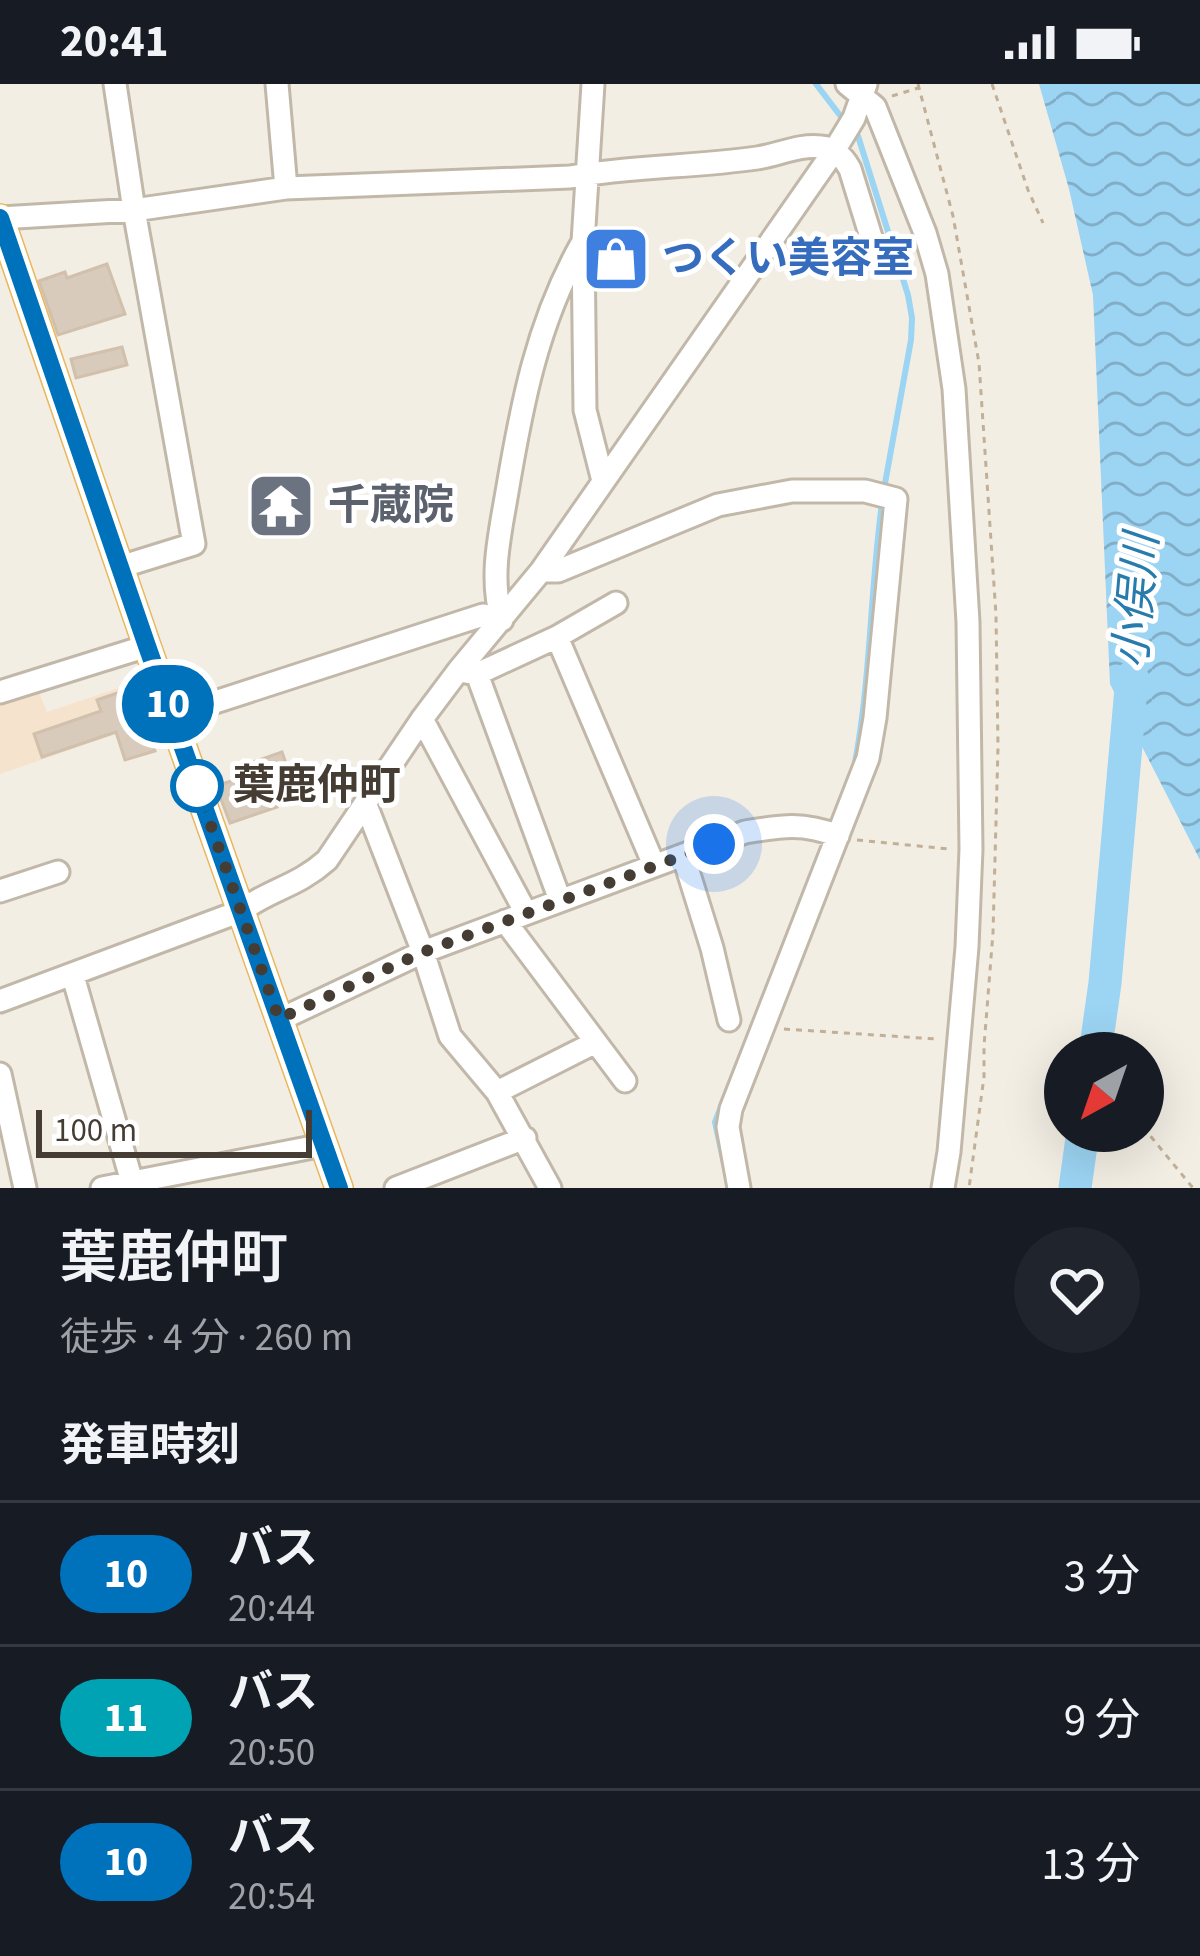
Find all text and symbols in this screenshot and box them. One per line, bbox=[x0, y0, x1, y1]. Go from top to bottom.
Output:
text: 20:41 bbox=[60, 10, 169, 74]
shop icon: つくい美容室 bbox=[581, 224, 651, 294]
place label: つくい美容室 bbox=[662, 229, 914, 289]
temple icon: 千蔵院 bbox=[246, 471, 316, 541]
place label: 千蔵院 bbox=[328, 476, 454, 536]
water label: 小俣川 bbox=[1099, 527, 1175, 671]
line badge: 10 bbox=[114, 665, 222, 743]
text: 10 bbox=[146, 674, 190, 734]
place label: 葉鹿仲町 bbox=[233, 756, 401, 816]
marker: 葉鹿仲町 bbox=[172, 761, 222, 811]
your location bbox=[684, 814, 744, 874]
north arrow bbox=[1044, 1032, 1164, 1152]
map controls bbox=[1044, 1032, 1164, 1152]
scale bar bbox=[36, 1104, 312, 1157]
text: 100 m bbox=[54, 1107, 137, 1154]
text: 葉鹿仲町 bbox=[60, 1219, 288, 1300]
button: heart bbox=[1014, 1227, 1140, 1353]
text: 徒歩 · 4 分 · 260 m bbox=[60, 1310, 353, 1366]
text: 発車時刻 bbox=[60, 1414, 240, 1478]
text: バス bbox=[228, 1517, 318, 1581]
text: 10 bbox=[104, 1544, 148, 1604]
text: 3 分 bbox=[1064, 1545, 1140, 1609]
text: 20:44 bbox=[228, 1581, 315, 1637]
text: バス bbox=[228, 1661, 318, 1725]
text: 11 bbox=[104, 1688, 148, 1748]
text: 9 分 bbox=[1064, 1689, 1140, 1753]
text: 20:50 bbox=[228, 1725, 315, 1781]
text: バス bbox=[228, 1805, 318, 1869]
text: 10 bbox=[104, 1832, 148, 1892]
text: 13 分 bbox=[1041, 1833, 1140, 1897]
text: 20:54 bbox=[228, 1869, 315, 1925]

